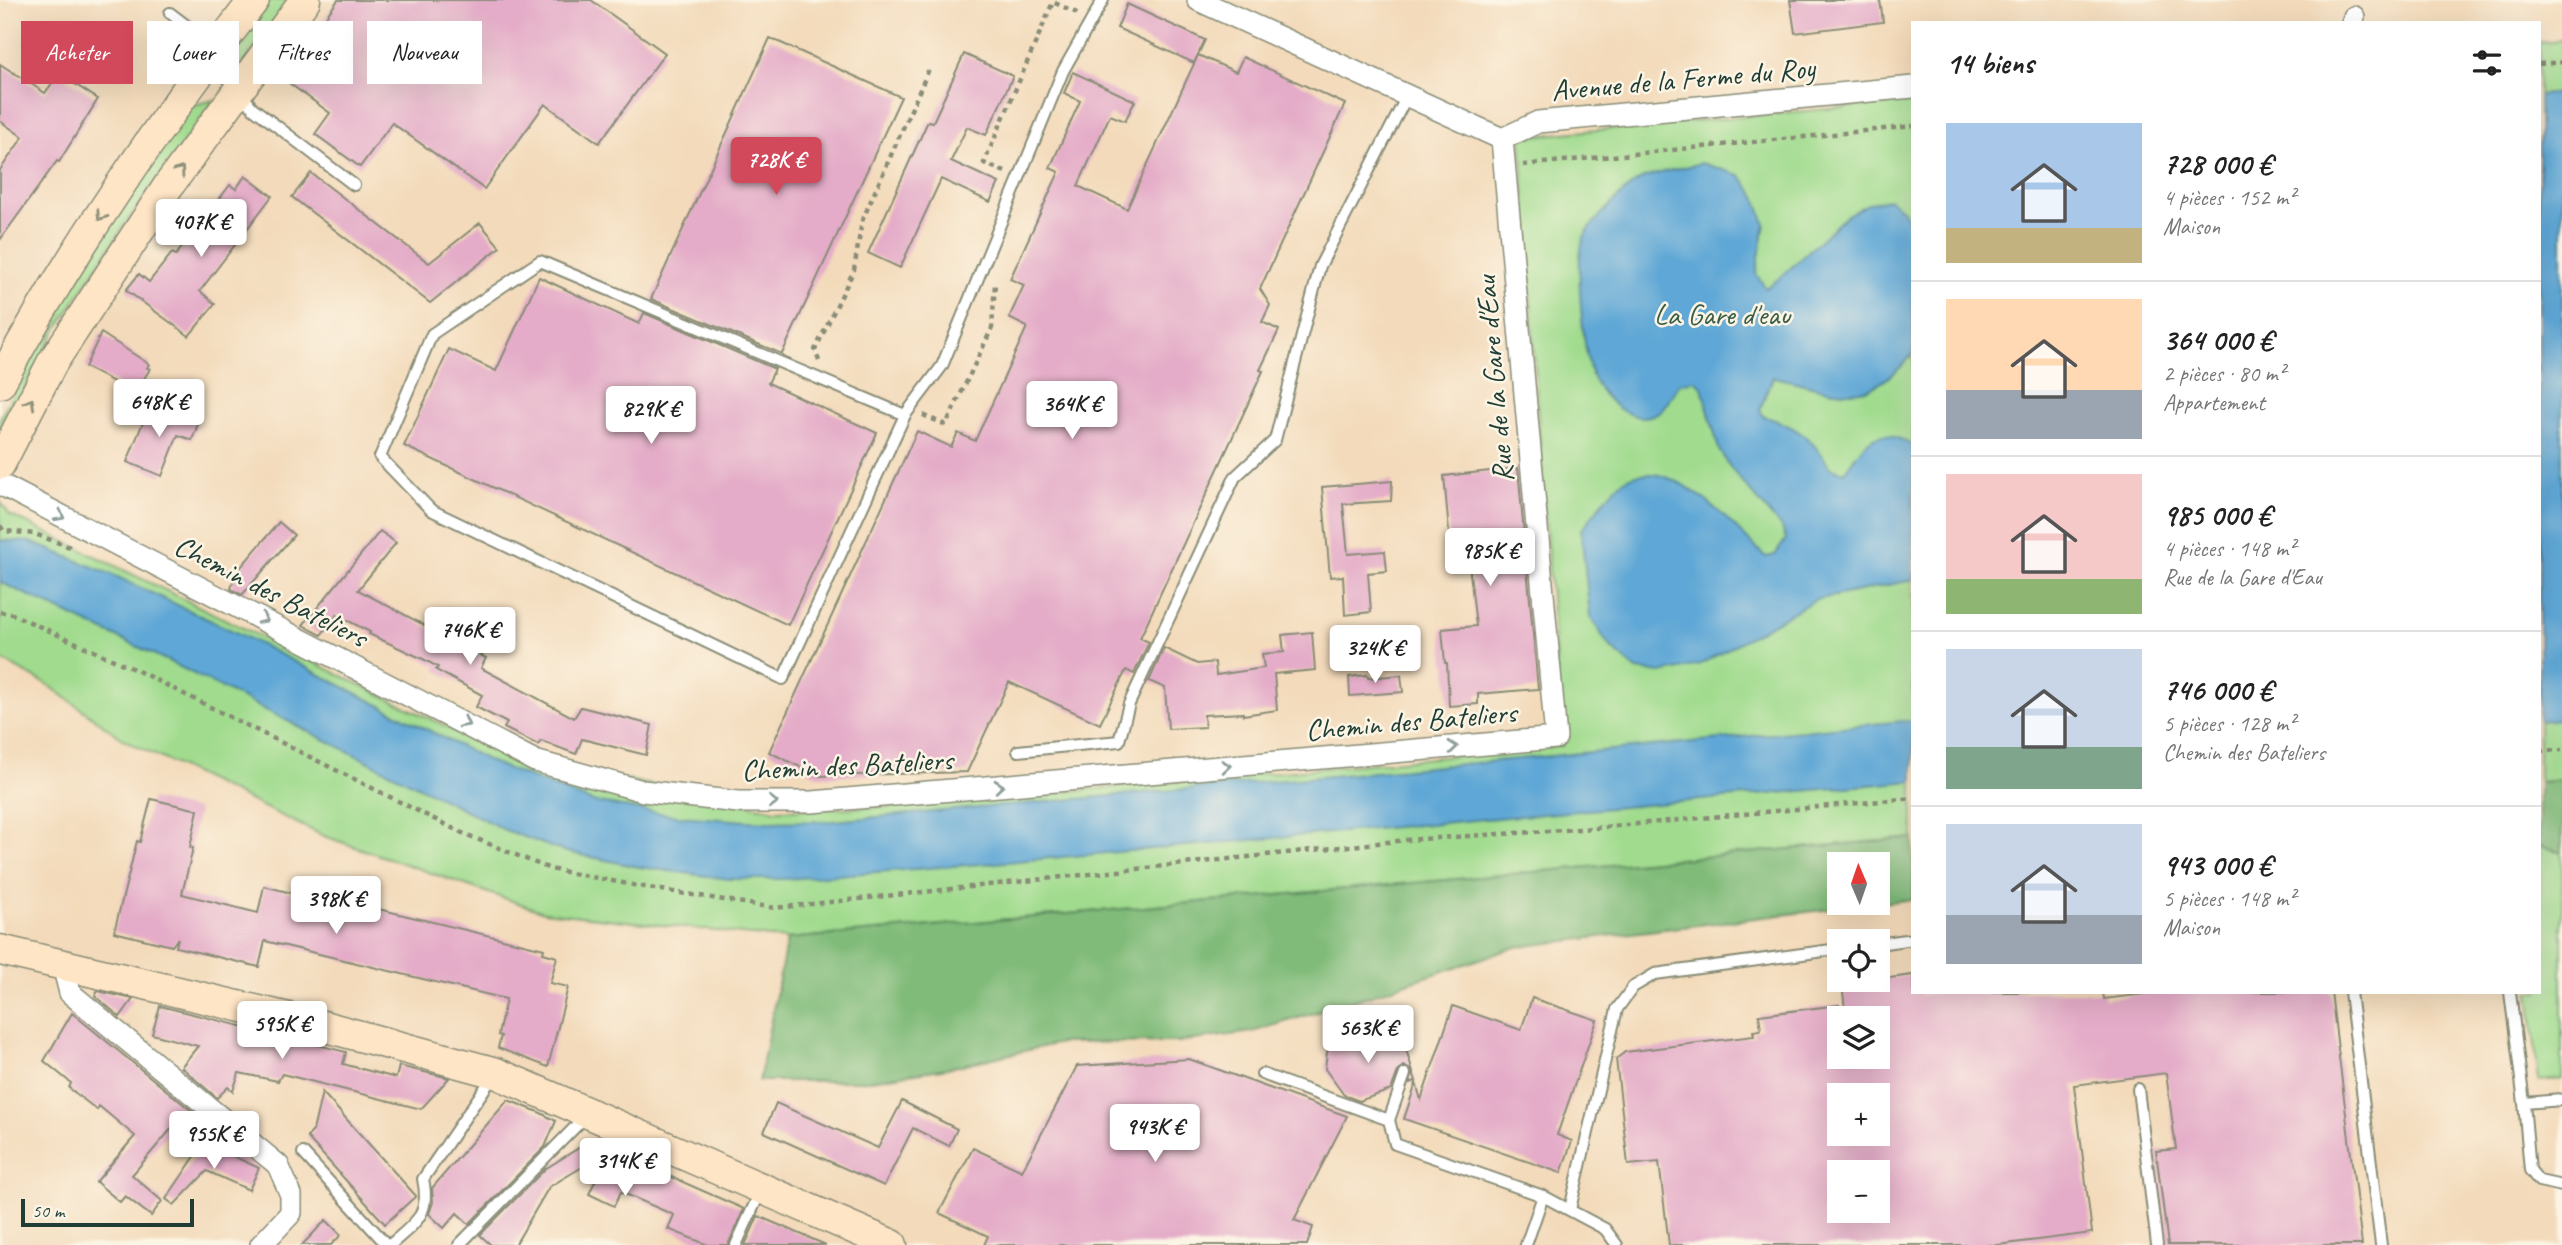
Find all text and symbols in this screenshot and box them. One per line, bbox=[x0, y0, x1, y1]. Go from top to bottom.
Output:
chip: Acheter bbox=[21, 21, 133, 84]
chip: Louer bbox=[147, 21, 239, 84]
chip: Filtres bbox=[253, 21, 353, 84]
chip: Nouveau bbox=[367, 21, 482, 84]
text: 14 biens bbox=[1946, 44, 2034, 82]
icon: filters bbox=[2468, 44, 2506, 82]
street label: Avenue de la Ferme du Roy bbox=[1550, 48, 1818, 109]
pin: 728K € bbox=[719, 138, 833, 197]
text: 728K € bbox=[747, 145, 805, 174]
text: 728 000 € bbox=[2163, 145, 2272, 183]
icon: home bbox=[2002, 151, 2086, 235]
one-way arrow bbox=[171, 166, 184, 179]
text: 4 pièces · 152 m² bbox=[2163, 183, 2295, 212]
pin: 407K € bbox=[144, 200, 258, 259]
text: 407K € bbox=[172, 207, 230, 236]
one-way arrow bbox=[96, 208, 109, 221]
text: Maison bbox=[2163, 212, 2220, 241]
street label: Rue de la Gare d'Eau bbox=[1466, 272, 1522, 484]
park label: La Gare d'eau bbox=[1654, 295, 1792, 333]
text: 364 000 € bbox=[2163, 321, 2273, 359]
icon: home bbox=[2002, 327, 2086, 411]
text: 2 pièces · 80 m² bbox=[2163, 359, 2285, 388]
pin: 648K € bbox=[102, 380, 216, 439]
pin: 364K € bbox=[1015, 382, 1129, 441]
pin: 829K € bbox=[594, 386, 708, 446]
text: 648K € bbox=[129, 387, 189, 416]
text: Appartement bbox=[2163, 388, 2265, 417]
text: 364K € bbox=[1042, 389, 1102, 418]
text: 829K € bbox=[622, 394, 680, 423]
one-way arrow bbox=[22, 398, 36, 411]
text: 985 000 € bbox=[2163, 496, 2271, 534]
icon: home bbox=[2002, 502, 2086, 586]
one-way arrow bbox=[53, 508, 65, 521]
street label: Chemin des Bateliers bbox=[168, 526, 376, 657]
pin: 985K € bbox=[1433, 528, 1547, 588]
text: 4 pièces · 148 m² bbox=[2163, 534, 2295, 563]
text: 985K € bbox=[1461, 536, 1519, 565]
text: Rue de la Gare d'Eau bbox=[2163, 563, 2322, 592]
pin: 746K € bbox=[413, 608, 527, 667]
one-way arrow bbox=[256, 610, 268, 624]
text: 746K € bbox=[440, 615, 500, 644]
pin: 324K € bbox=[1318, 626, 1432, 685]
text: 324K € bbox=[1346, 633, 1404, 662]
text: 746 000 € bbox=[2163, 671, 2273, 709]
icon: home bbox=[2002, 677, 2086, 761]
street label: Chemin des Bateliers bbox=[1304, 693, 1521, 749]
text: 5 pièces · 128 m² bbox=[2163, 709, 2295, 738]
one-way arrow bbox=[458, 715, 470, 729]
text: Chemin des Bateliers bbox=[2163, 738, 2325, 767]
street label: Chemin des Bateliers bbox=[740, 740, 956, 790]
one-way arrow bbox=[1448, 740, 1459, 755]
one-way arrow bbox=[1220, 759, 1232, 774]
one-way arrow bbox=[994, 779, 1005, 794]
one-way arrow bbox=[768, 794, 778, 810]
text: 943 000 € bbox=[2163, 846, 2272, 884]
north arrow bbox=[1827, 852, 1890, 915]
map controls bbox=[1827, 852, 1890, 1223]
icon: home bbox=[2002, 852, 2086, 936]
pin: 398K € bbox=[279, 876, 393, 936]
text: 398K € bbox=[307, 884, 365, 913]
text: 5 pièces · 148 m² bbox=[2163, 884, 2295, 913]
text: Maison bbox=[2163, 913, 2220, 942]
button: locate bbox=[1827, 929, 1890, 992]
pin: 595K € bbox=[225, 1002, 339, 1061]
pin: 563K € bbox=[1311, 1006, 1425, 1065]
button: layers bbox=[1827, 1006, 1890, 1069]
text: 595K € bbox=[253, 1009, 311, 1038]
text: 563K € bbox=[1339, 1013, 1397, 1042]
button: + bbox=[1827, 1083, 1890, 1146]
pin: 943K € bbox=[1098, 1104, 1212, 1164]
pin: 955K € bbox=[157, 1112, 271, 1171]
text: 943K € bbox=[1126, 1112, 1184, 1141]
text: 955K € bbox=[185, 1119, 243, 1148]
pin: 314K € bbox=[568, 1138, 682, 1198]
text: 314K € bbox=[596, 1146, 654, 1175]
button: − bbox=[1827, 1160, 1890, 1223]
scale bar bbox=[21, 1196, 194, 1228]
text: 50 m bbox=[32, 1199, 64, 1223]

